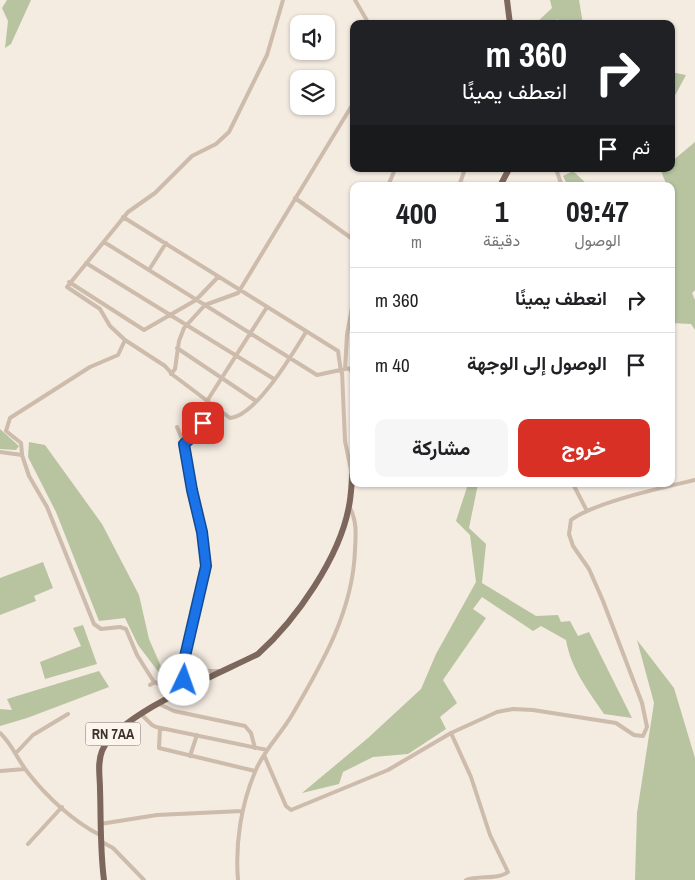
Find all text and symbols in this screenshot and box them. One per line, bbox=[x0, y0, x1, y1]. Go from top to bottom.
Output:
map controls bbox=[290, 15, 335, 115]
button: sound bbox=[290, 15, 335, 60]
text: 360 m bbox=[486, 31, 567, 78]
icon: right bbox=[585, 40, 650, 105]
button: layers bbox=[290, 70, 335, 115]
text: انعطف يمينًا bbox=[462, 76, 567, 106]
text: ثم bbox=[632, 134, 650, 160]
icon: arrive bbox=[594, 135, 622, 163]
text: 1 bbox=[495, 191, 508, 231]
text: 09:47 bbox=[566, 191, 629, 231]
text: 400 bbox=[396, 193, 437, 233]
text: دقيقة bbox=[483, 229, 520, 251]
text: الوصول bbox=[574, 229, 621, 251]
text: m bbox=[411, 231, 422, 253]
text: انعطف يمينًا bbox=[515, 285, 607, 311]
icon: right bbox=[622, 286, 650, 314]
text: 360 m bbox=[375, 287, 418, 313]
text: الوصول إلى الوجهة bbox=[467, 350, 607, 376]
icon: arrive bbox=[622, 351, 650, 379]
text: 40 m bbox=[375, 352, 410, 378]
pin bbox=[182, 402, 224, 444]
icon: arrive bbox=[189, 409, 217, 437]
button: مشاركة bbox=[375, 419, 508, 477]
button: خروج bbox=[518, 419, 650, 477]
position arrow bbox=[157, 653, 209, 705]
road number: RN 7AA bbox=[86, 722, 140, 746]

